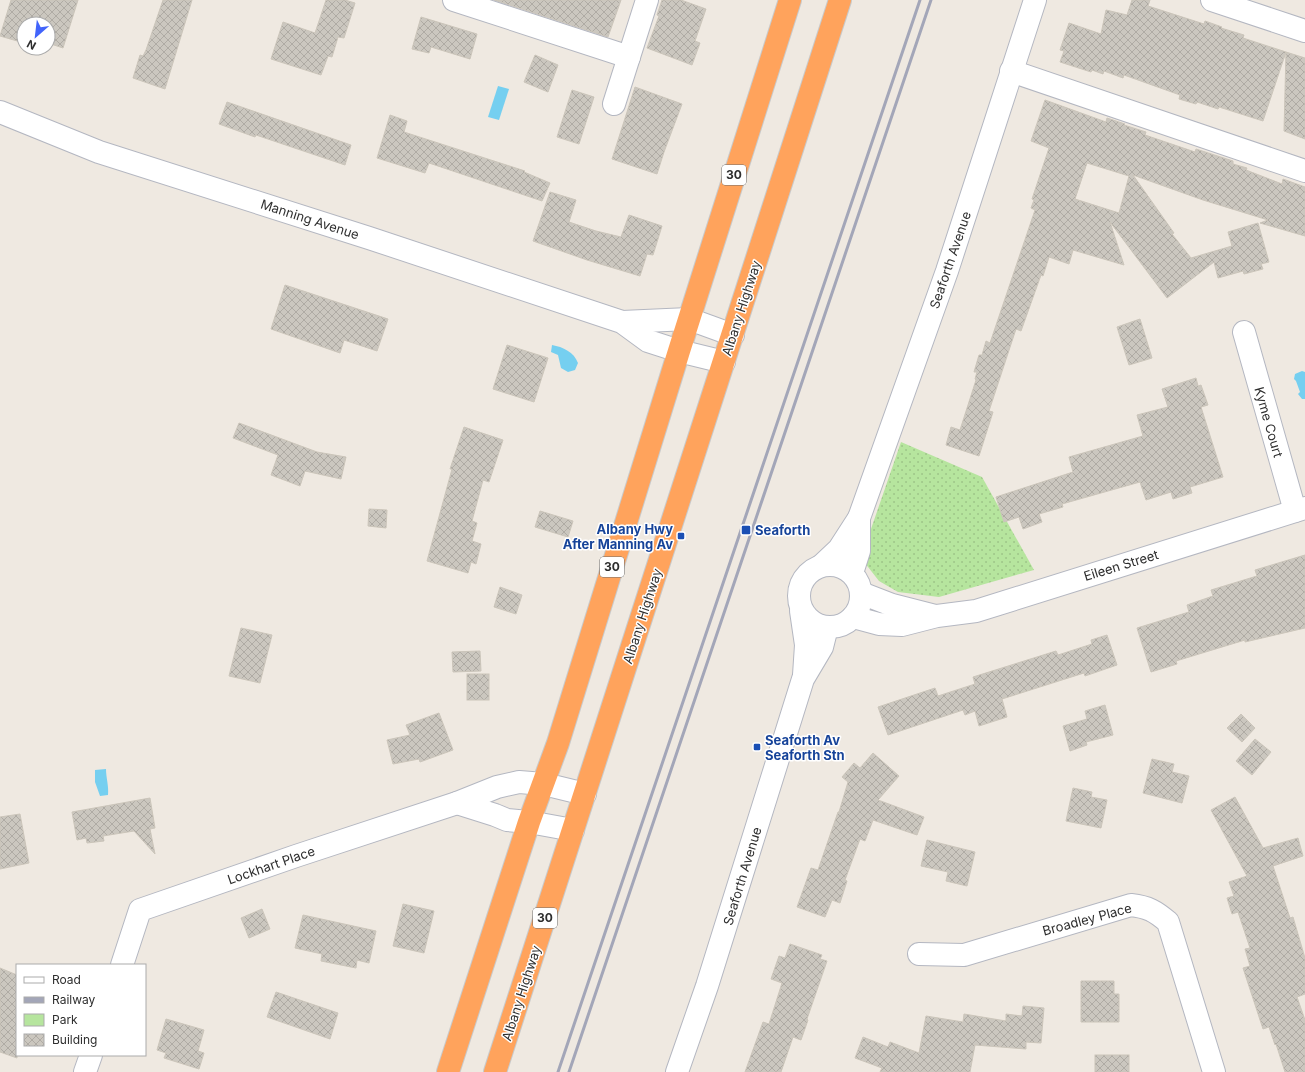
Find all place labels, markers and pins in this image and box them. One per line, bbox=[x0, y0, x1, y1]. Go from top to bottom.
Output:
place label: Albany Hwy After Manning Av bbox=[563, 521, 673, 552]
place label: Seaforth bbox=[755, 522, 810, 538]
marker: Seaforth bbox=[740, 524, 752, 536]
marker: Albany Hwy After Manning Av bbox=[676, 531, 686, 541]
place label: Seaforth Av Seaforth Stn bbox=[765, 732, 845, 763]
marker: Seaforth Av Seaforth Stn bbox=[752, 742, 762, 752]

